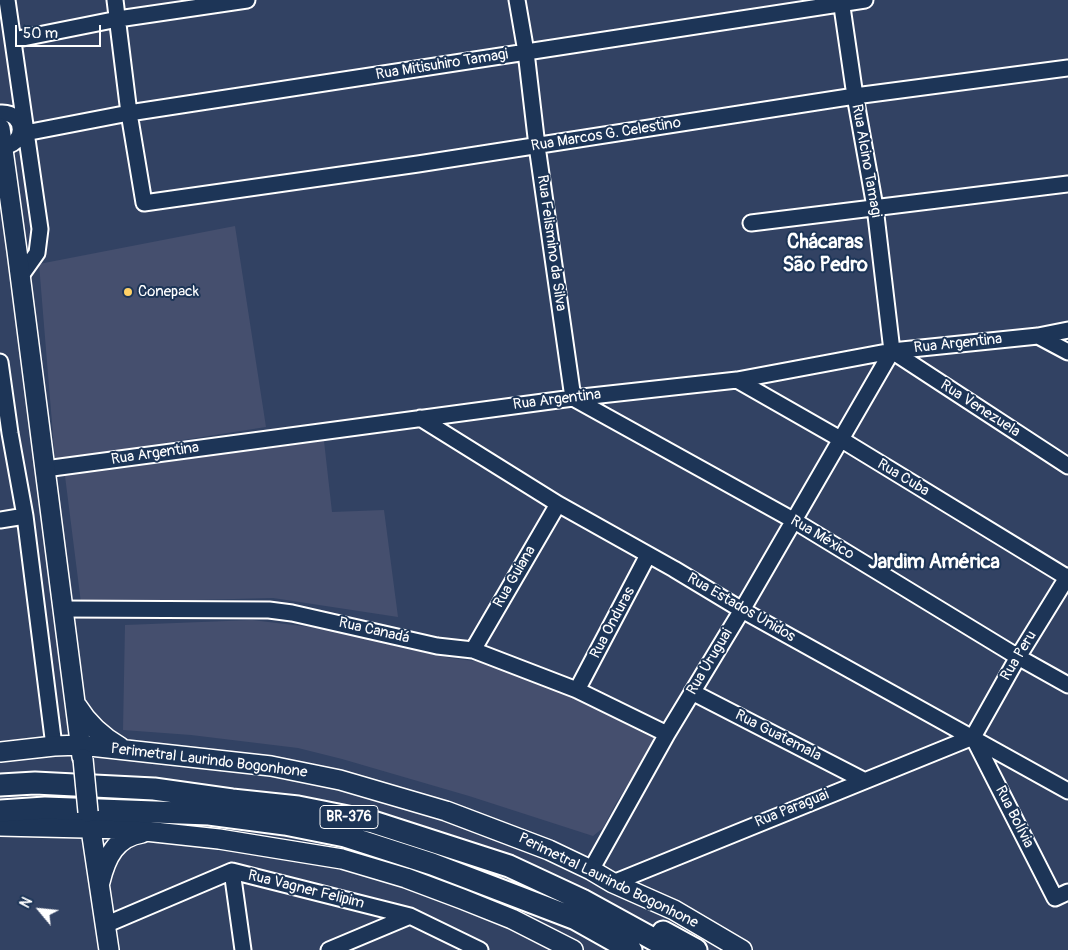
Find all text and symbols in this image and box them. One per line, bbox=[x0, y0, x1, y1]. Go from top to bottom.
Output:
scale bar bbox=[18, 15, 104, 47]
text: 50 m bbox=[23, 24, 58, 43]
street label: Rua Mitisuhiro Tamagi bbox=[375, 46, 509, 84]
street label: Rua Alcino Tamagi bbox=[847, 103, 885, 219]
street label: Rua Marcos G. Celestino bbox=[530, 114, 682, 156]
street label: Rua Felismino da Silva bbox=[533, 174, 569, 312]
district label: Chácaras São Pedro bbox=[782, 231, 868, 278]
place label: Conepack bbox=[138, 283, 199, 301]
marker: Conepack bbox=[122, 286, 134, 298]
street label: Rua Argentina bbox=[913, 330, 1003, 358]
street label: Rua Venezuela bbox=[937, 376, 1023, 442]
street label: Rua Argentina bbox=[512, 386, 602, 414]
street label: Rua Argentina bbox=[110, 439, 200, 469]
street label: Rua Cuba bbox=[874, 455, 932, 501]
street label: Rua México bbox=[787, 512, 857, 564]
street label: Rua Guiana bbox=[490, 543, 540, 611]
district label: Jardim América bbox=[868, 551, 1000, 575]
street label: Rua Estados Unidos bbox=[684, 570, 798, 646]
street label: Rua Onduras bbox=[587, 584, 639, 662]
street label: Rua Canadá bbox=[337, 614, 411, 648]
street label: Rua Uruguai bbox=[683, 626, 737, 698]
street label: Rua Peru bbox=[997, 628, 1041, 684]
street label: Rua Guatemala bbox=[732, 707, 824, 765]
street label: Perimetral Laurindo Bogonhone bbox=[110, 740, 308, 782]
street label: Rua Bolívia bbox=[991, 783, 1037, 851]
street label: Rua Paraguai bbox=[752, 786, 832, 832]
road number: BR-376 bbox=[320, 806, 378, 829]
street label: Perimetral Laurindo Bogonhone bbox=[515, 830, 701, 932]
street label: Rua Vagner Felipim bbox=[246, 867, 366, 913]
north arrow bbox=[15, 885, 65, 935]
text: N bbox=[17, 895, 36, 911]

